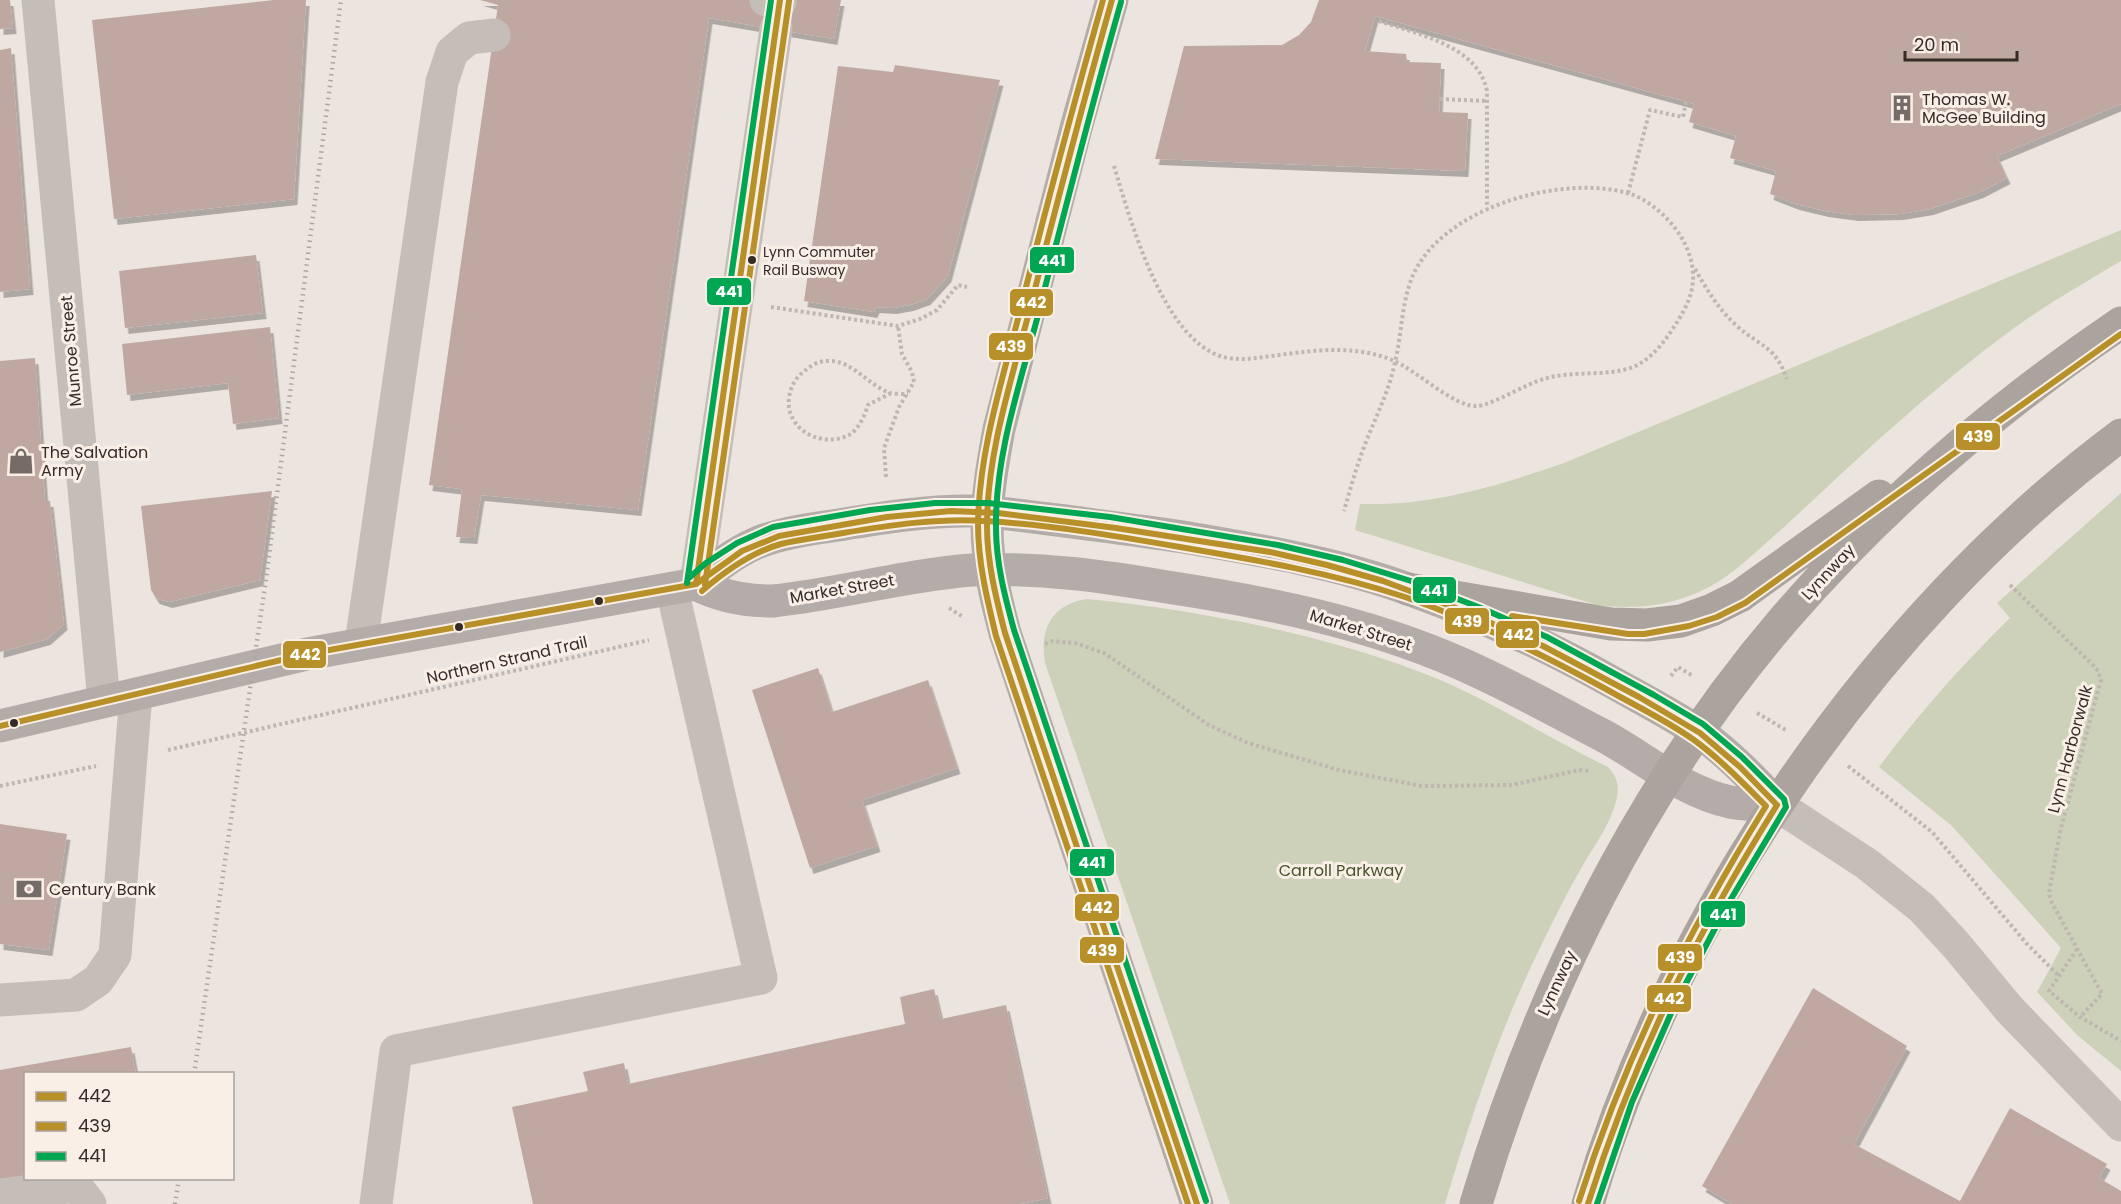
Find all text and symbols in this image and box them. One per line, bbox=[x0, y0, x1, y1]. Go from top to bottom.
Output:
scale bar bbox=[1905, 24, 2018, 62]
text: 20 m bbox=[1914, 32, 1959, 57]
place label: Thomas W. McGee Building bbox=[1922, 88, 2046, 129]
building icon: Thomas W. McGee Building bbox=[1887, 93, 1917, 123]
place label: Lynn Commuter Rail Busway bbox=[763, 242, 875, 280]
line badge: 441 bbox=[1029, 246, 1075, 274]
text: 441 bbox=[1038, 249, 1066, 272]
marker: Lynn Commuter Rail Busway bbox=[746, 254, 758, 266]
line badge: 441 bbox=[706, 277, 752, 306]
text: 441 bbox=[715, 280, 743, 303]
line badge: 442 bbox=[1009, 288, 1054, 317]
text: 442 bbox=[1016, 291, 1046, 314]
street label: Munroe Street bbox=[55, 294, 87, 408]
line badge: 439 bbox=[988, 332, 1034, 361]
text: 439 bbox=[996, 335, 1026, 358]
line badge: 439 bbox=[1955, 422, 2001, 451]
text: 439 bbox=[1963, 425, 1993, 448]
place label: The Salvation Army bbox=[41, 441, 148, 482]
shop icon: The Salvation Army bbox=[6, 446, 36, 476]
street label: Lynnway bbox=[1796, 539, 1860, 605]
street label: Market Street bbox=[788, 568, 896, 610]
line badge: 441 bbox=[1412, 576, 1457, 604]
text: 441 bbox=[1420, 579, 1448, 602]
unlabelled marker bbox=[593, 595, 605, 607]
street label: Market Street bbox=[1307, 604, 1415, 656]
line badge: 439 bbox=[1444, 607, 1490, 635]
text: 439 bbox=[1452, 610, 1482, 633]
line badge: 442 bbox=[1495, 620, 1540, 649]
unlabelled marker bbox=[453, 621, 465, 633]
text: 442 bbox=[1503, 623, 1533, 646]
street label: Northern Strand Trail bbox=[424, 630, 590, 690]
line badge: 442 bbox=[282, 640, 327, 669]
text: 442 bbox=[290, 643, 320, 666]
street label: Lynn Harborwalk bbox=[2042, 682, 2098, 816]
unlabelled marker bbox=[8, 717, 20, 729]
line badge: 441 bbox=[1069, 848, 1115, 877]
text: 441 bbox=[1078, 851, 1106, 874]
park label: Carroll Parkway bbox=[1279, 859, 1403, 882]
bank icon: Century Bank bbox=[14, 874, 44, 904]
place label: Century Bank bbox=[49, 878, 157, 901]
line badge: 442 bbox=[1074, 893, 1120, 922]
text: 442 bbox=[1082, 896, 1112, 919]
line badge: 441 bbox=[1700, 900, 1746, 928]
text: 441 bbox=[1709, 903, 1737, 926]
line badge: 439 bbox=[1079, 936, 1125, 964]
text: 439 bbox=[1087, 939, 1117, 962]
line badge: 439 bbox=[1657, 943, 1703, 972]
text: 439 bbox=[1665, 946, 1695, 969]
street label: Lynnway bbox=[1532, 947, 1582, 1019]
line badge: 442 bbox=[1646, 984, 1692, 1013]
text: 442 bbox=[1654, 987, 1684, 1010]
legend bbox=[24, 1072, 234, 1180]
text: 442 bbox=[78, 1083, 111, 1108]
text: 439 bbox=[78, 1113, 111, 1138]
text: 441 bbox=[78, 1143, 106, 1168]

